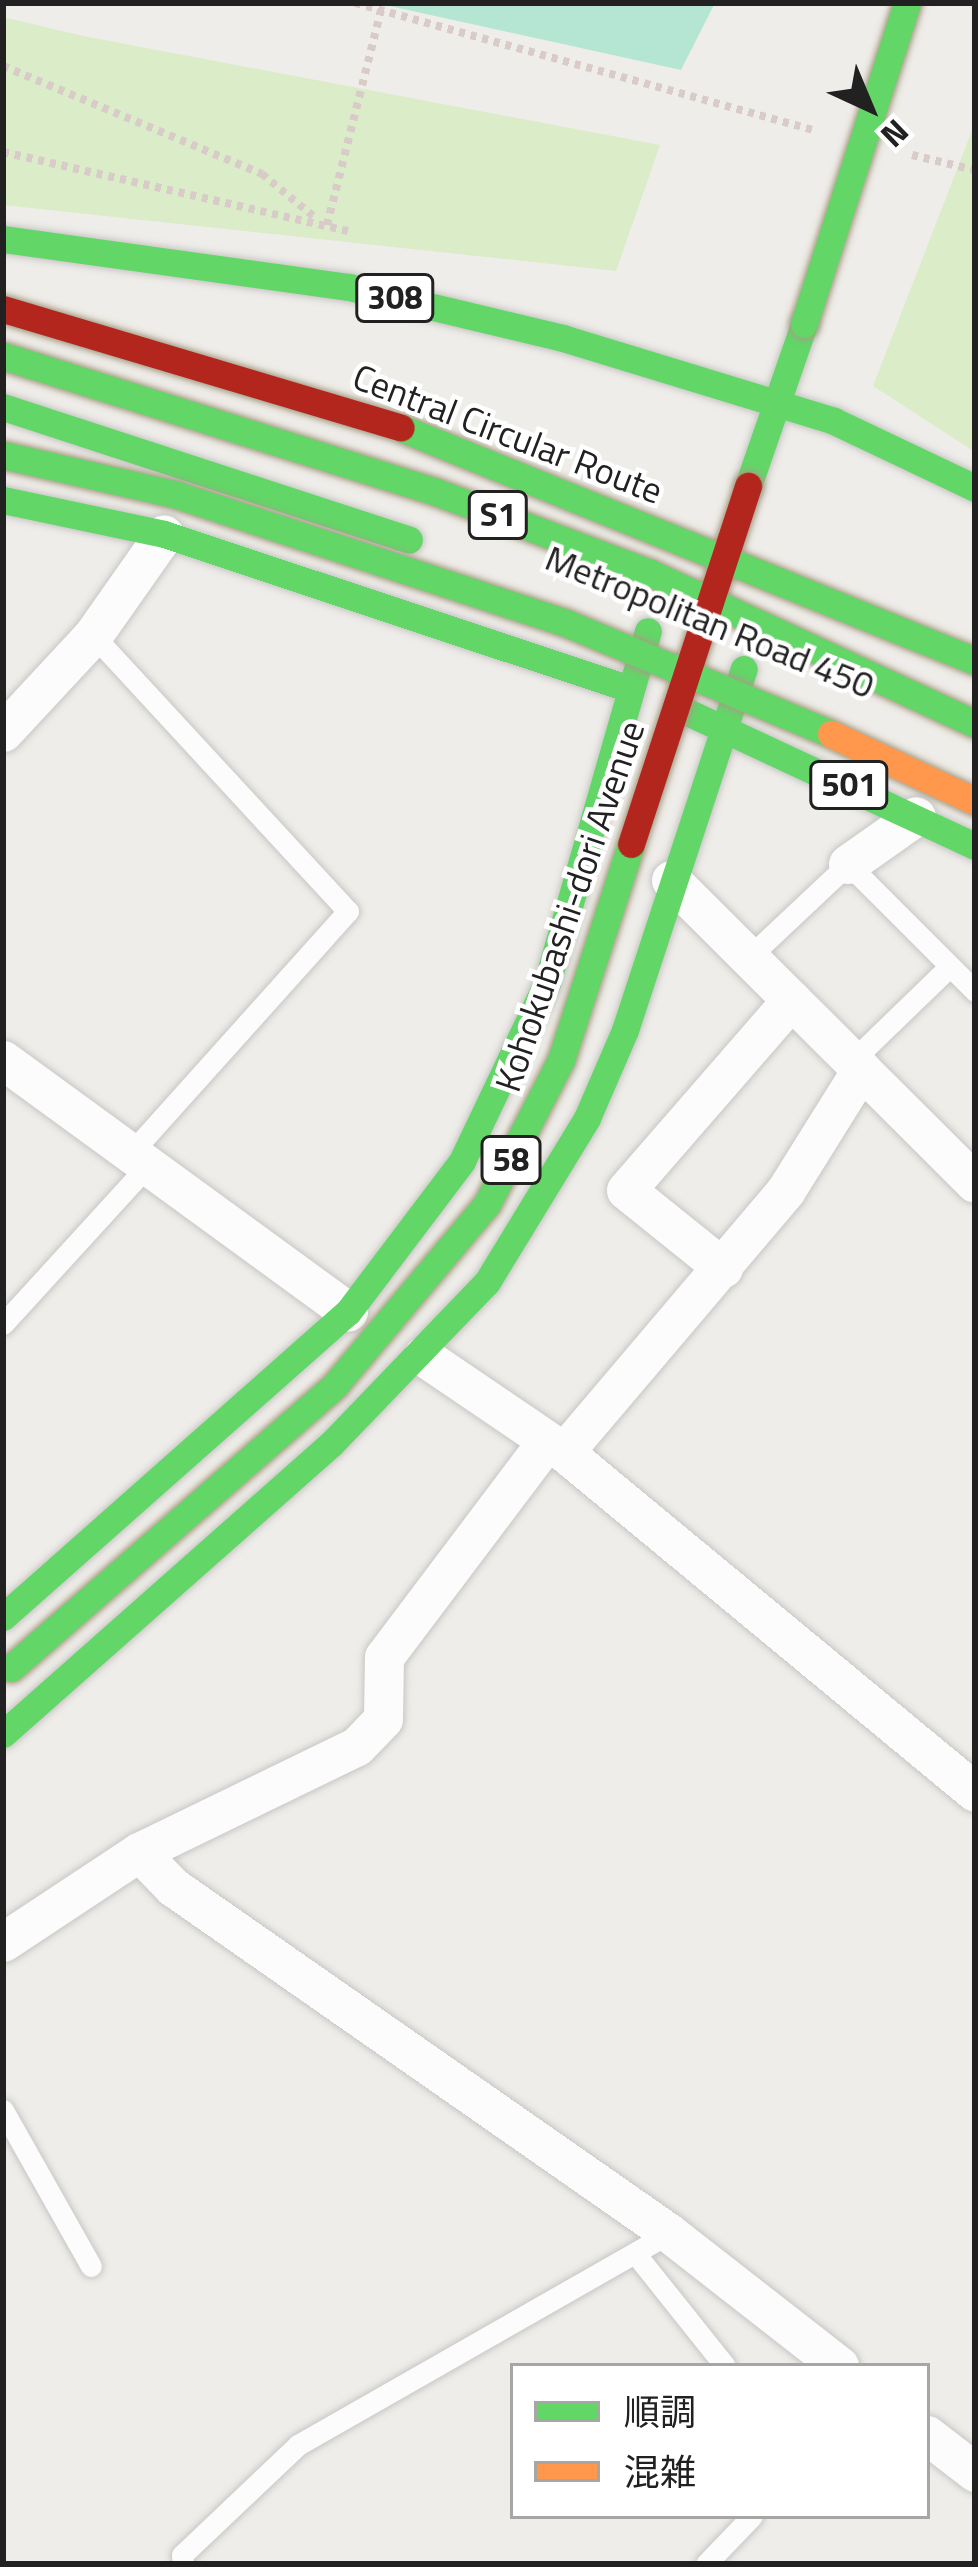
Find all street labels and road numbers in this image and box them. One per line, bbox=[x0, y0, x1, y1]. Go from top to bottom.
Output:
road number: 308 bbox=[353, 271, 437, 325]
street label: Central Circular Route bbox=[347, 354, 669, 512]
road number: S1 bbox=[465, 488, 531, 542]
street label: Metropolitan Road 450 bbox=[540, 535, 880, 707]
street label: Kohokubashi-dori Avenue bbox=[485, 715, 653, 1097]
road number: 501 bbox=[807, 758, 891, 812]
road number: 58 bbox=[478, 1133, 544, 1187]

